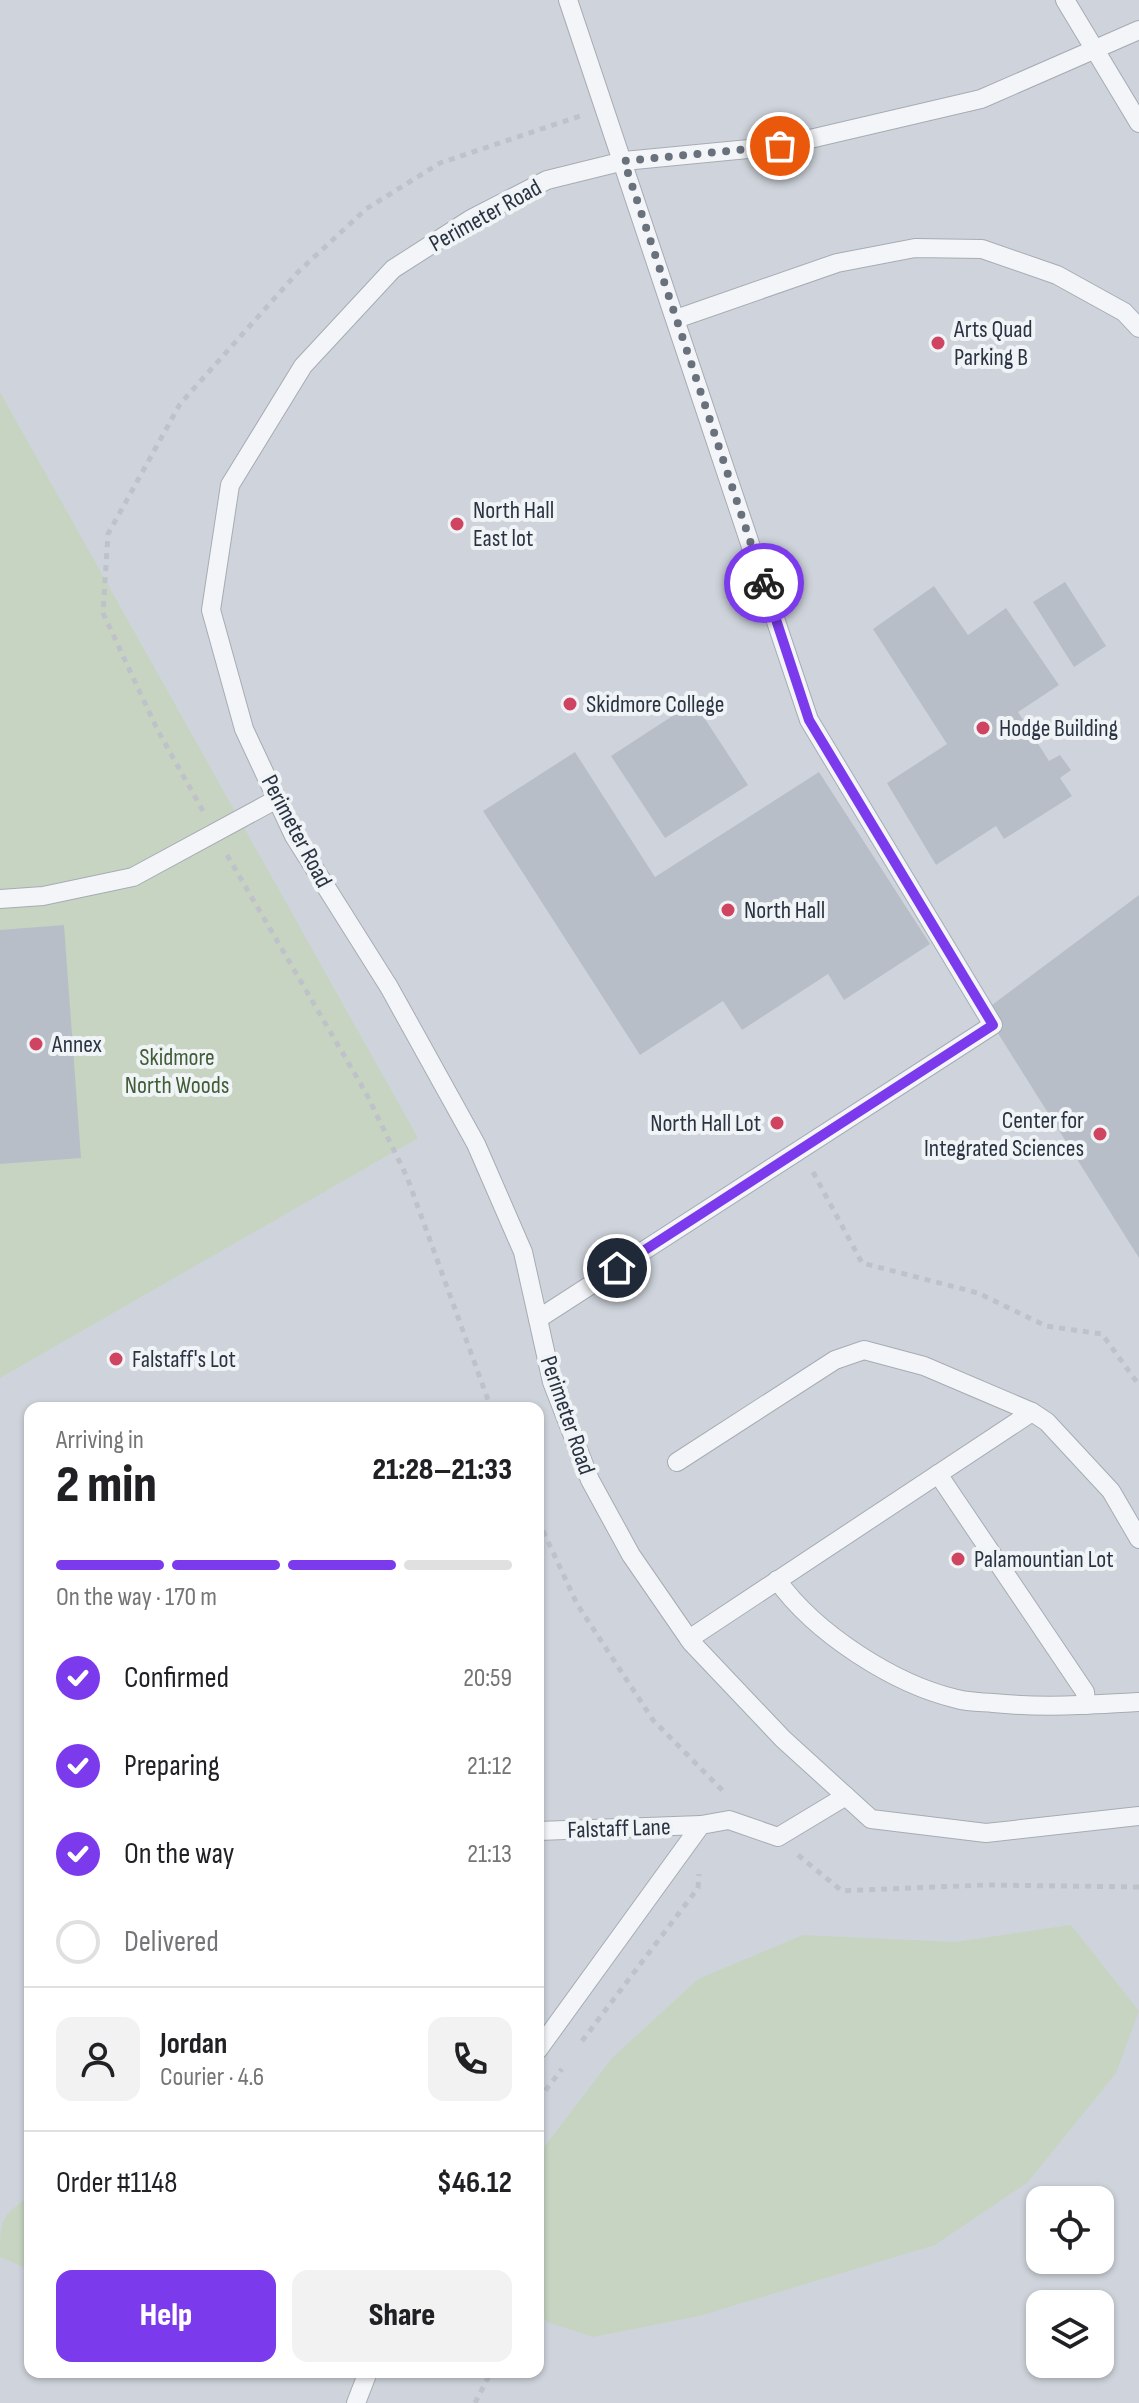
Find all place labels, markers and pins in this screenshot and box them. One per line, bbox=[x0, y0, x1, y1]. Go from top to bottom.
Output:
pin bbox=[746, 112, 814, 180]
place label: Arts Quad Parking B bbox=[953, 315, 1033, 372]
marker: Arts Quad Parking B bbox=[929, 334, 947, 352]
place label: North Hall East lot bbox=[473, 496, 554, 553]
marker: North Hall East lot bbox=[448, 515, 466, 533]
place label: Skidmore College bbox=[586, 690, 724, 719]
marker: Skidmore College bbox=[561, 695, 579, 713]
place label: Hodge Building bbox=[999, 714, 1118, 743]
marker: Hodge Building bbox=[974, 719, 992, 737]
place label: North Hall bbox=[744, 896, 825, 925]
marker: North Hall bbox=[719, 901, 737, 919]
place label: Annex bbox=[51, 1030, 102, 1059]
marker: Annex bbox=[27, 1035, 45, 1053]
place label: Center for Integrated Sciences bbox=[924, 1106, 1084, 1163]
place label: North Hall Lot bbox=[650, 1109, 761, 1138]
marker: North Hall Lot bbox=[768, 1114, 786, 1132]
marker: Center for Integrated Sciences bbox=[1091, 1125, 1109, 1143]
pin bbox=[583, 1234, 651, 1302]
place label: Falstaff's Lot bbox=[132, 1345, 236, 1374]
marker: Falstaff's Lot bbox=[107, 1350, 125, 1368]
place label: Palamountian Lot bbox=[974, 1545, 1114, 1574]
marker: Palamountian Lot bbox=[949, 1550, 967, 1568]

